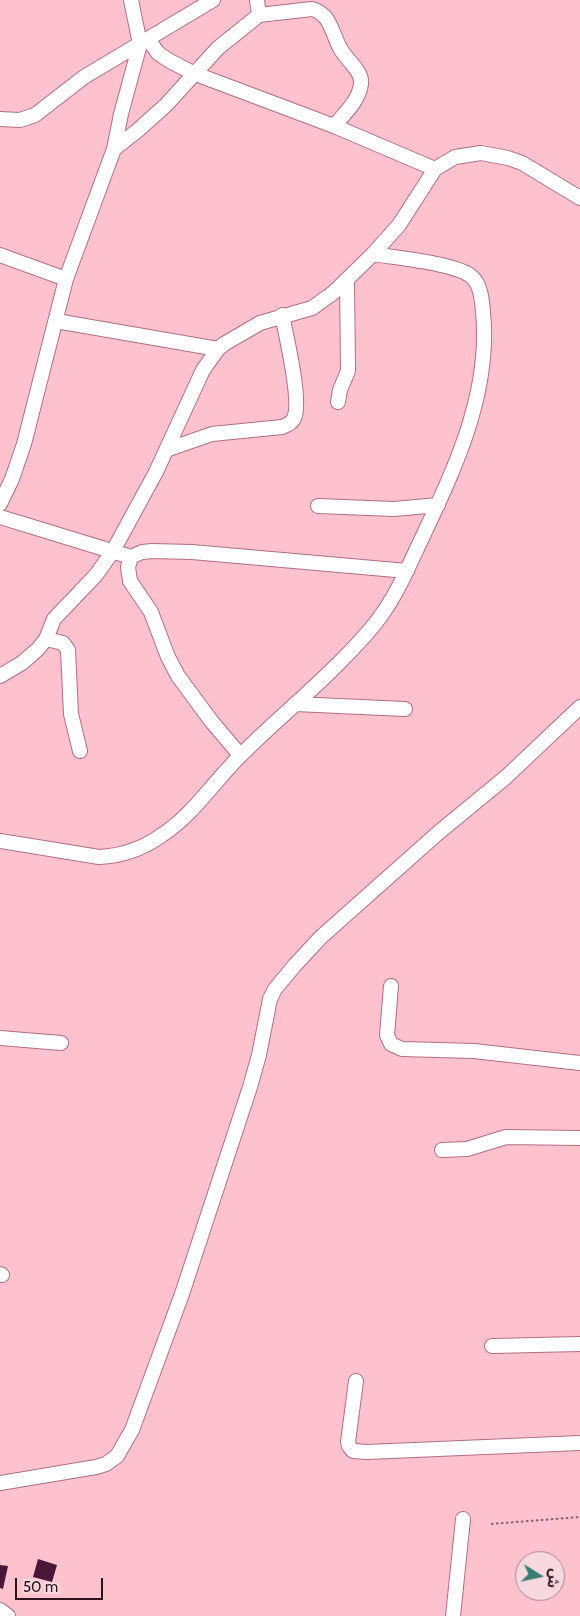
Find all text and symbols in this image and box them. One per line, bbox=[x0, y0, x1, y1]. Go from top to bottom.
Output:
north arrow bbox=[515, 1551, 565, 1601]
text: ش bbox=[543, 1567, 564, 1589]
scale bar bbox=[18, 1568, 105, 1600]
text: 50 m bbox=[23, 1578, 58, 1596]

